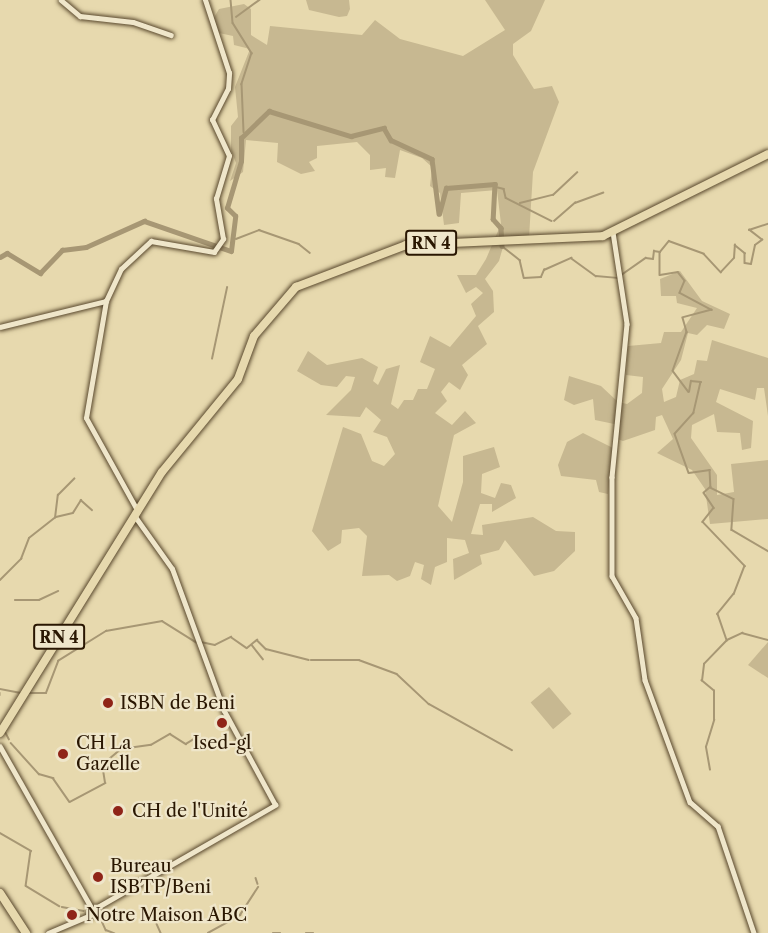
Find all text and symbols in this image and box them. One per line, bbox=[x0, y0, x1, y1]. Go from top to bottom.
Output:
road number: RN 4 bbox=[404, 230, 458, 256]
road number: RN 4 bbox=[32, 624, 86, 650]
place label: ISBN de Beni bbox=[120, 692, 235, 714]
marker: ISBN de Beni bbox=[101, 696, 115, 710]
marker: Ised-gl bbox=[215, 716, 229, 730]
place label: Ised-gl bbox=[193, 732, 251, 754]
place label: CH La Gazelle bbox=[76, 733, 140, 776]
marker: CH La Gazelle bbox=[54, 745, 72, 763]
place label: CH de l'Unité bbox=[132, 800, 248, 822]
marker: CH de l'Unité bbox=[109, 802, 127, 820]
place label: Bureau ISBTP/Beni bbox=[110, 856, 211, 898]
marker: Bureau ISBTP/Beni bbox=[91, 870, 105, 884]
place label: Notre Maison ABC bbox=[86, 904, 248, 926]
marker: Notre Maison ABC bbox=[63, 906, 81, 924]

